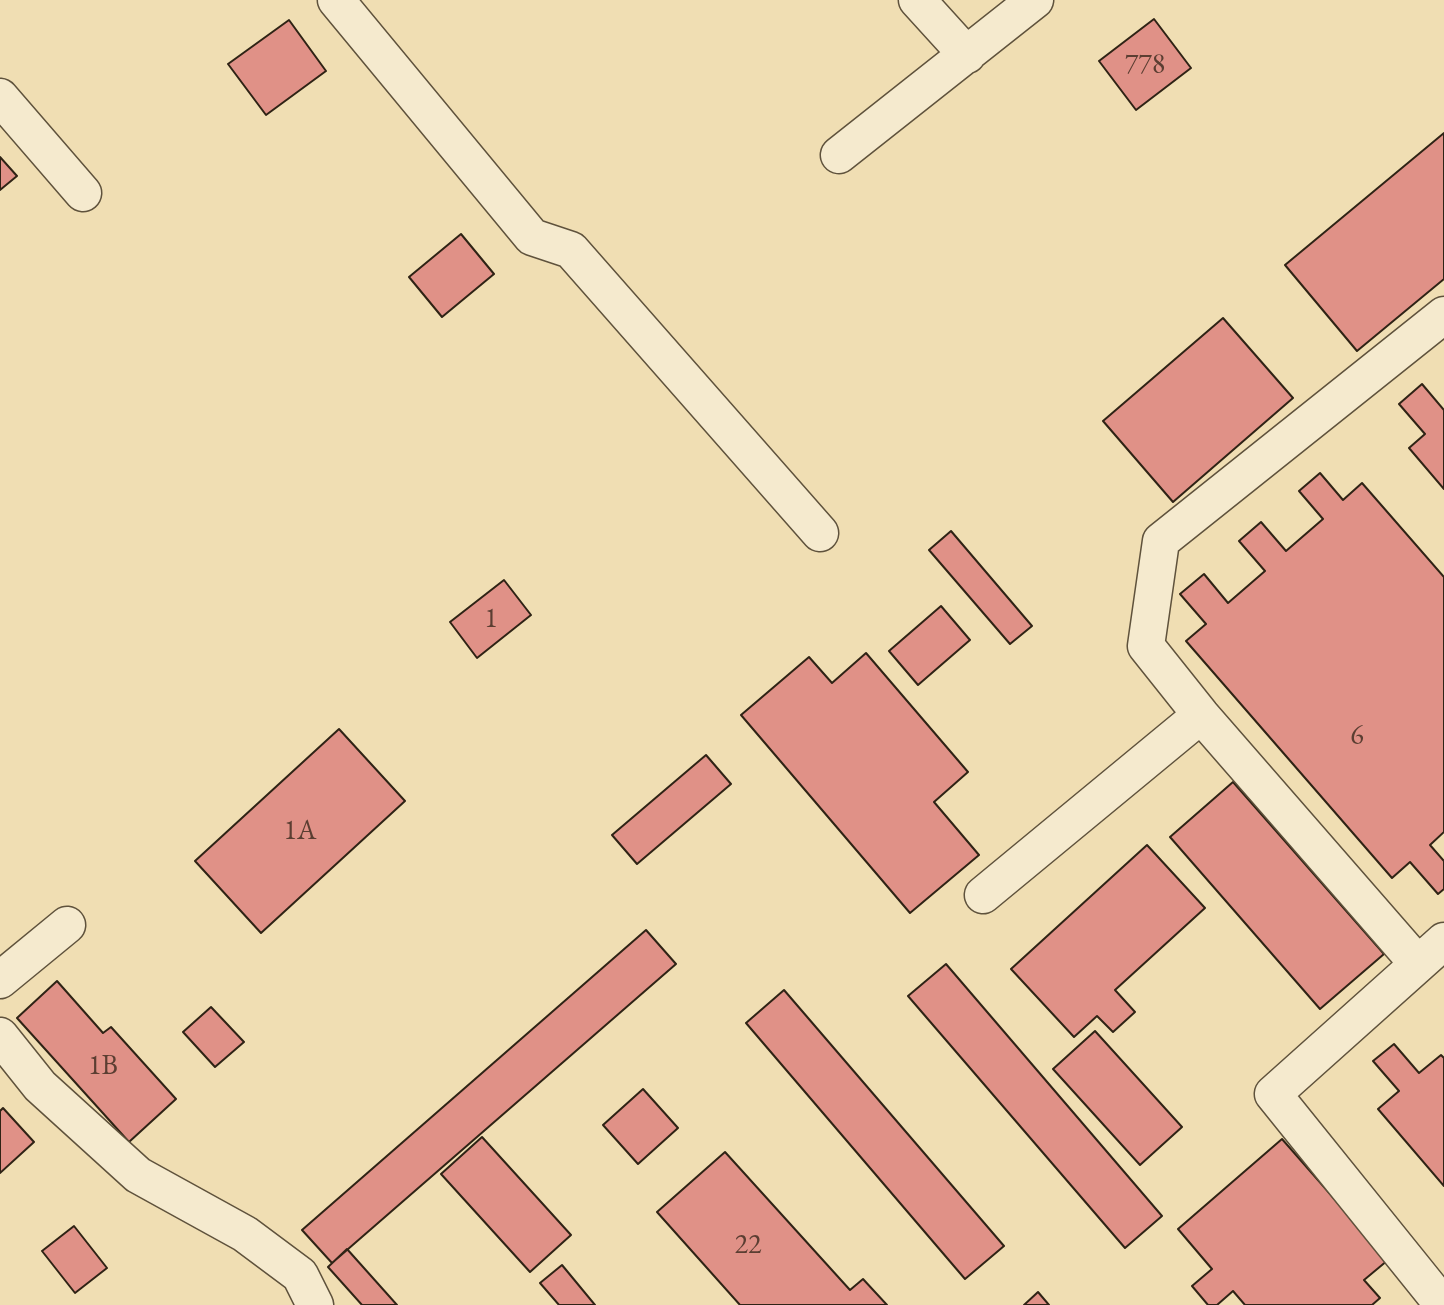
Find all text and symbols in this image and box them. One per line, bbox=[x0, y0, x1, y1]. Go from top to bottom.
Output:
house number: 778 bbox=[1125, 48, 1165, 82]
house number: 1 bbox=[484, 602, 498, 636]
house number: 6 bbox=[1350, 719, 1364, 753]
house number: 1А bbox=[284, 814, 316, 848]
house number: 1В bbox=[88, 1049, 118, 1083]
house number: 22 bbox=[735, 1228, 761, 1262]

